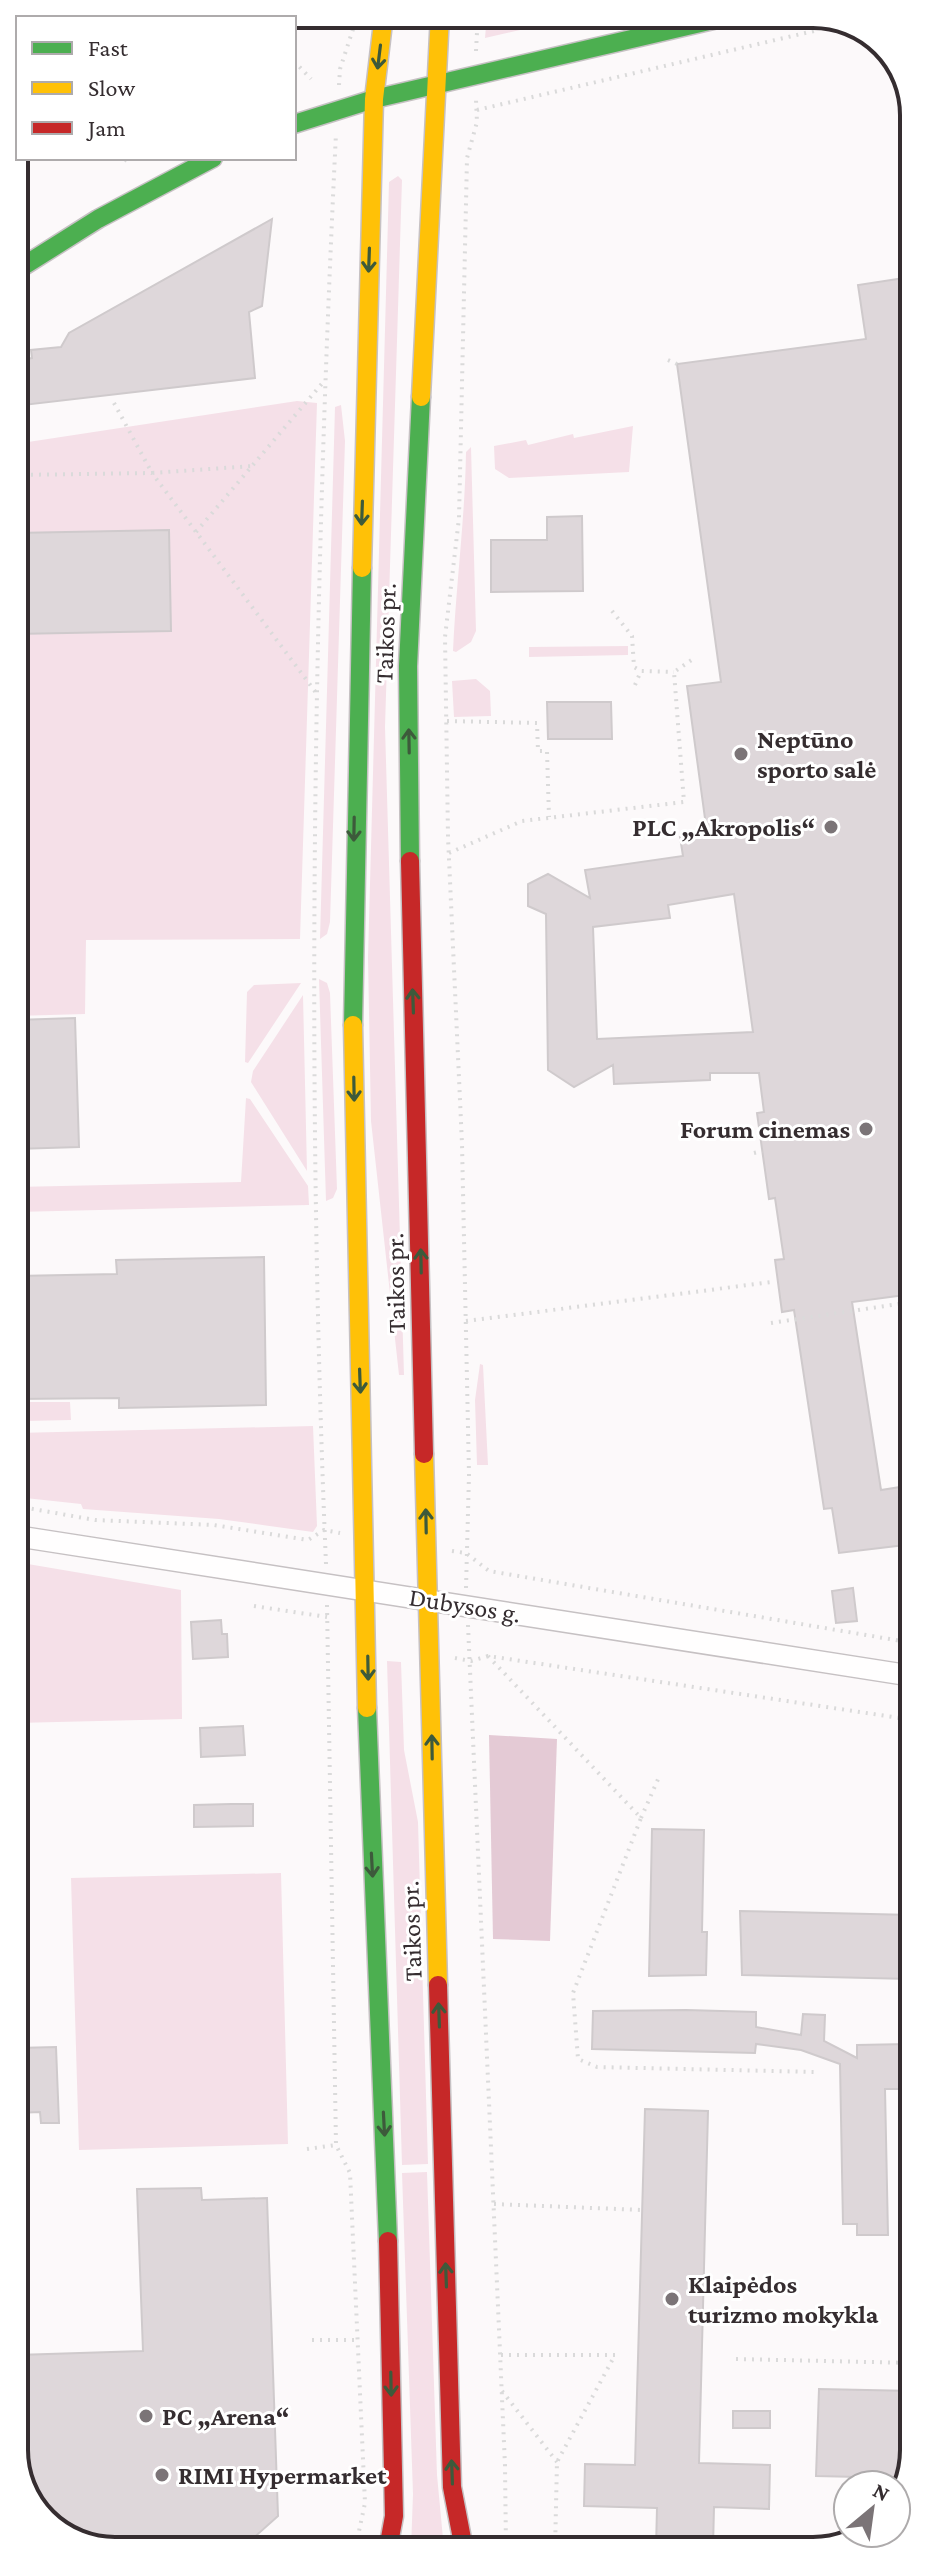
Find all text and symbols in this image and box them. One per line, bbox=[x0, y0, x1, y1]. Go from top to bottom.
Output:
legend bbox=[16, 16, 296, 160]
text: Fast bbox=[88, 34, 129, 61]
one-way arrow bbox=[371, 44, 386, 69]
text: Slow bbox=[88, 74, 135, 101]
text: Jam bbox=[86, 114, 126, 141]
one-way arrow bbox=[361, 246, 377, 273]
one-way arrow bbox=[354, 499, 369, 526]
street label: Taikos pr. bbox=[369, 582, 402, 684]
place label: Neptūno sporto salė bbox=[757, 725, 876, 784]
one-way arrow bbox=[401, 728, 417, 755]
marker: Neptūno sporto salė bbox=[732, 745, 750, 763]
place label: PLC „Akropolis“ bbox=[632, 813, 815, 842]
one-way arrow bbox=[346, 815, 362, 842]
marker: PLC „Akropolis“ bbox=[822, 818, 840, 836]
one-way arrow bbox=[405, 988, 420, 1015]
one-way arrow bbox=[346, 1075, 361, 1102]
place label: Forum cinemas bbox=[680, 1115, 850, 1144]
marker: Forum cinemas bbox=[857, 1120, 875, 1138]
street label: Taikos pr. bbox=[380, 1232, 411, 1334]
one-way arrow bbox=[413, 1248, 428, 1275]
one-way arrow bbox=[353, 1367, 368, 1394]
one-way arrow bbox=[418, 1508, 434, 1535]
street label: Dubysos g. bbox=[407, 1582, 523, 1629]
one-way arrow bbox=[360, 1654, 375, 1681]
one-way arrow bbox=[424, 1734, 439, 1761]
one-way arrow bbox=[364, 1851, 379, 1877]
street label: Taikos pr. bbox=[395, 1880, 428, 1982]
one-way arrow bbox=[431, 2002, 446, 2029]
one-way arrow bbox=[376, 2110, 391, 2137]
one-way arrow bbox=[438, 2262, 454, 2289]
place label: Klaipėdos turizmo mokykla bbox=[688, 2270, 879, 2329]
marker: Klaipėdos turizmo mokykla bbox=[663, 2290, 681, 2308]
one-way arrow bbox=[383, 2370, 398, 2397]
place label: PC „Arena“ bbox=[162, 2402, 289, 2431]
marker: PC „Arena“ bbox=[137, 2407, 155, 2425]
one-way arrow bbox=[444, 2459, 460, 2486]
place label: RIMI Hypermarket bbox=[178, 2461, 387, 2490]
marker: RIMI Hypermarket bbox=[153, 2466, 171, 2484]
north arrow bbox=[832, 2469, 912, 2549]
text: N bbox=[869, 2477, 894, 2507]

